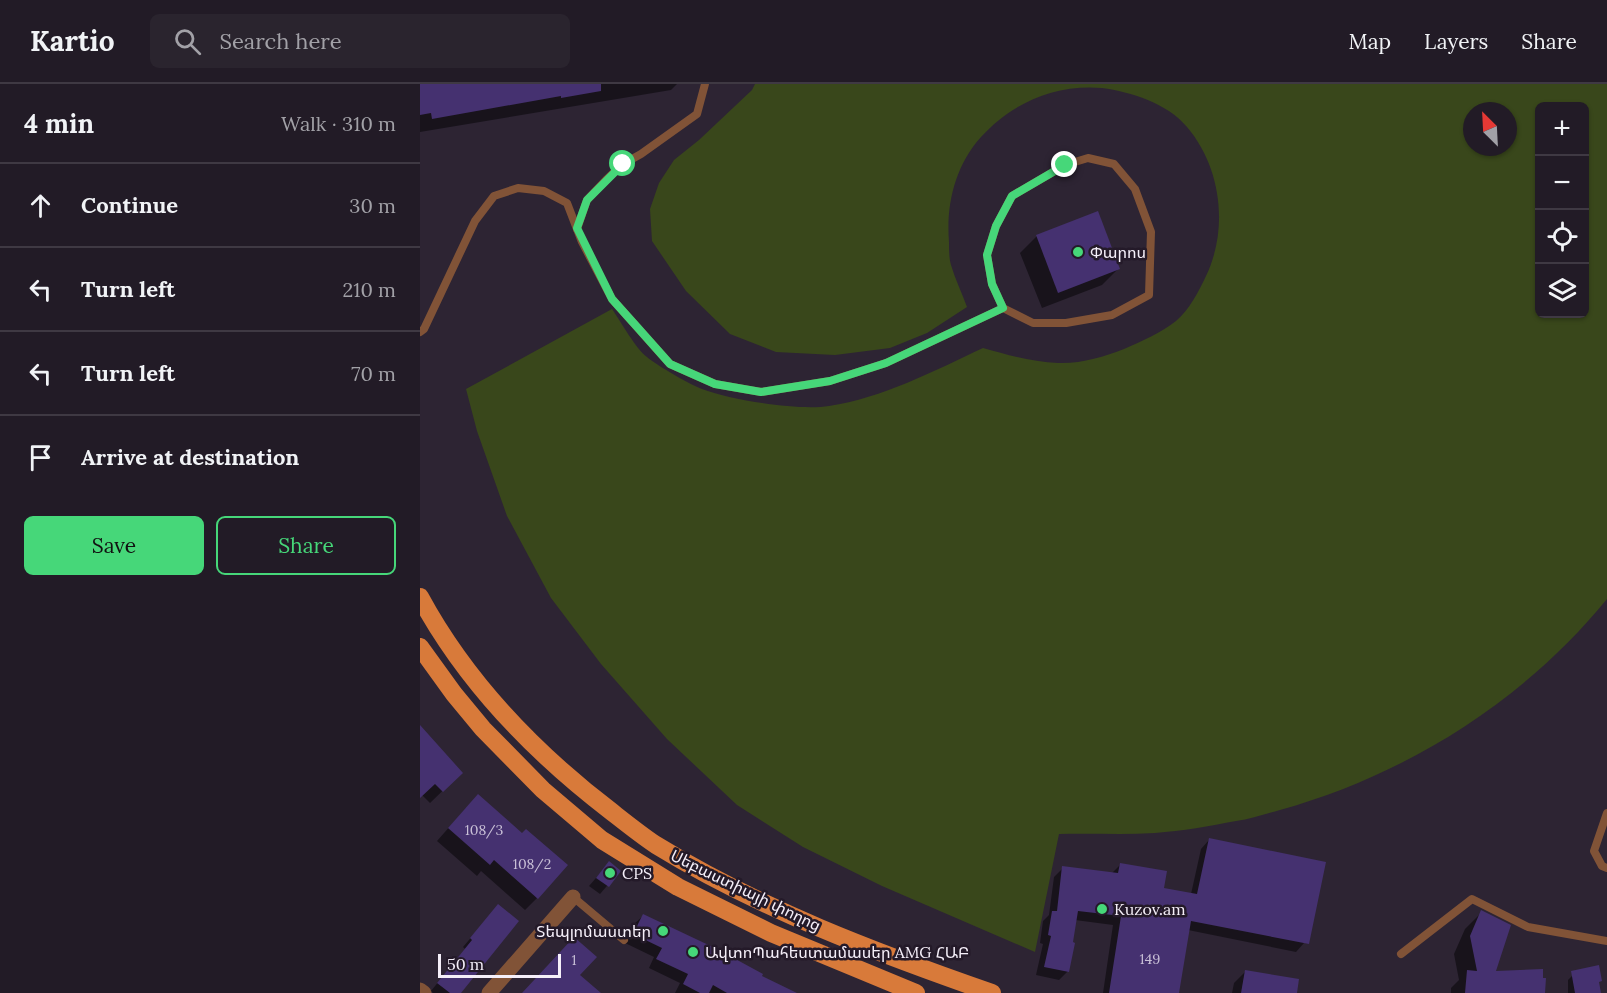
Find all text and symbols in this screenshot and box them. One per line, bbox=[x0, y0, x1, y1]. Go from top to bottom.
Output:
search box bbox=[150, 14, 570, 68]
text: Kartio bbox=[30, 23, 114, 59]
icon: search bbox=[171, 25, 204, 58]
text: Search here bbox=[219, 27, 342, 55]
text: Map bbox=[1348, 28, 1391, 55]
text: Layers bbox=[1424, 28, 1488, 55]
text: Share bbox=[1521, 28, 1577, 55]
north arrow bbox=[1463, 102, 1517, 156]
map controls bbox=[1535, 102, 1589, 318]
button: + bbox=[1535, 102, 1589, 156]
text: 4 min bbox=[24, 107, 94, 140]
text: Walk · 310 m bbox=[281, 111, 396, 136]
route start bbox=[609, 150, 635, 176]
route end bbox=[1051, 151, 1077, 177]
button: − bbox=[1535, 156, 1589, 210]
icon: ahead bbox=[24, 189, 57, 222]
text: Continue bbox=[81, 191, 178, 219]
text: 30 m bbox=[349, 193, 396, 218]
button: locate bbox=[1535, 210, 1589, 264]
place label: Փարոս bbox=[1090, 242, 1146, 262]
marker: Փարոս bbox=[1071, 245, 1085, 259]
button: layers bbox=[1535, 264, 1589, 318]
icon: left bbox=[24, 273, 57, 306]
text: Turn left bbox=[81, 275, 175, 303]
text: 210 m bbox=[342, 277, 396, 302]
icon: left bbox=[24, 357, 57, 390]
text: Turn left bbox=[81, 359, 175, 387]
text: 70 m bbox=[351, 361, 396, 386]
icon: arrive bbox=[24, 441, 57, 474]
text: Arrive at destination bbox=[81, 443, 299, 471]
button: Save bbox=[24, 516, 204, 575]
button: Share bbox=[216, 516, 396, 575]
house number: 108/3 bbox=[465, 821, 504, 839]
street label: Սեբաստիայի փողոց bbox=[668, 845, 824, 935]
house number: 108/2 bbox=[513, 855, 551, 873]
place label: CPS bbox=[622, 863, 652, 883]
marker: CPS bbox=[603, 866, 617, 880]
place label: Kuzov.am bbox=[1114, 899, 1186, 919]
marker: Kuzov.am bbox=[1095, 902, 1109, 916]
place label: Տեպլոմաստեր bbox=[536, 921, 651, 941]
marker: Տեպլոմաստեր bbox=[656, 924, 670, 938]
place label: ԱվտոՊահեստամասեր AMG ՀԱԲ bbox=[705, 942, 969, 962]
marker: ԱվտոՊահեստամասեր AMG ՀԱԲ bbox=[686, 945, 700, 959]
house number: 149 bbox=[1140, 950, 1160, 968]
scale bar bbox=[438, 951, 561, 978]
house number: 1 bbox=[571, 951, 577, 969]
text: 50 m bbox=[447, 954, 484, 974]

